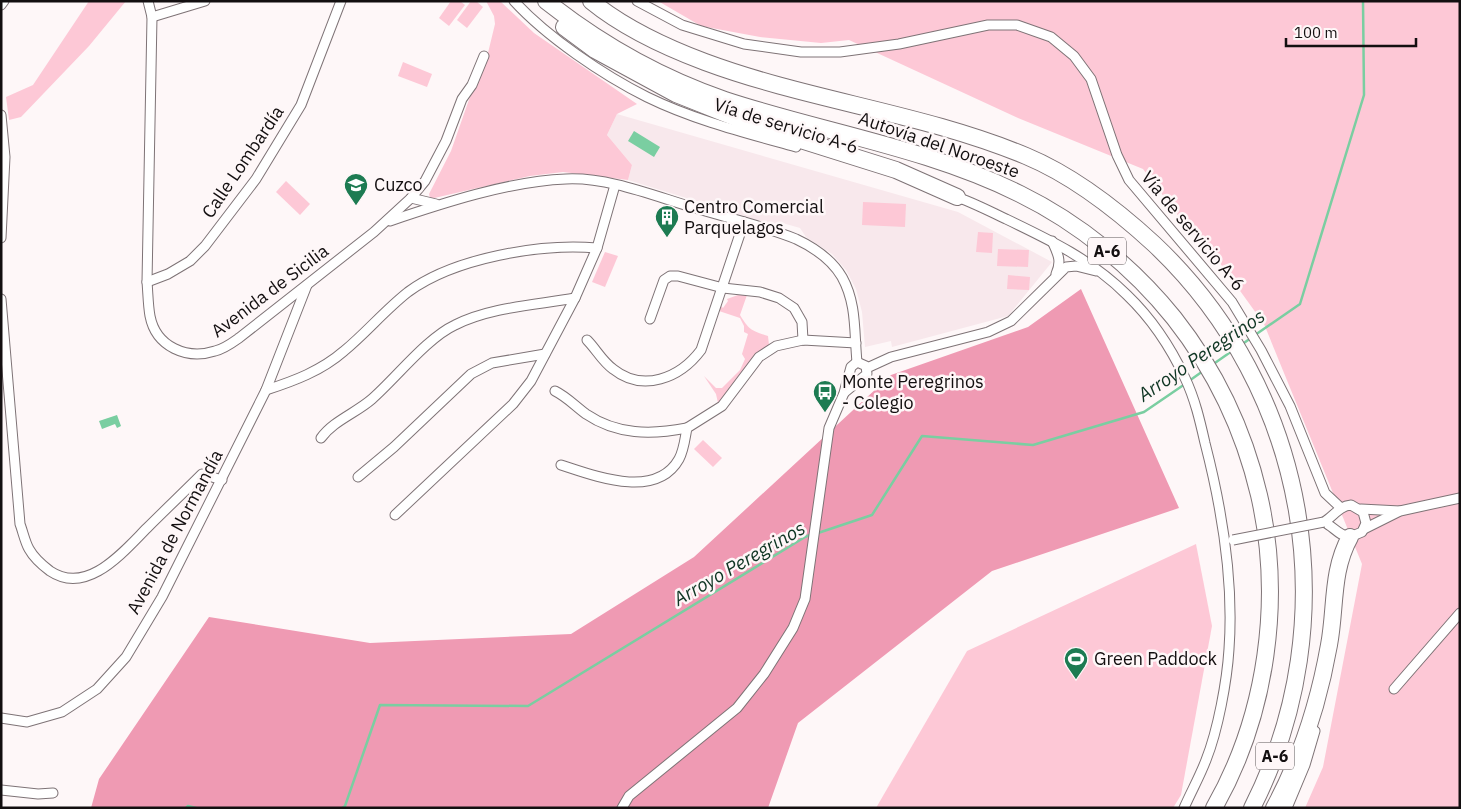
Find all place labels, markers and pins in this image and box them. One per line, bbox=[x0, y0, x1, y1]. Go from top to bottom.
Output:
school or university icon: Cuzco bbox=[343, 172, 369, 206]
place label: Cuzco bbox=[374, 173, 423, 196]
place label: Centro Comercial Parquelagos bbox=[684, 195, 824, 239]
building icon: Centro Comercial Parquelagos bbox=[654, 204, 680, 238]
place label: Monte Peregrinos - Colegio bbox=[842, 370, 984, 414]
bus stop icon: Monte Peregrinos - Colegio bbox=[812, 379, 838, 413]
sports icon: Green Paddock bbox=[1063, 646, 1089, 680]
place label: Green Paddock bbox=[1094, 647, 1218, 670]

